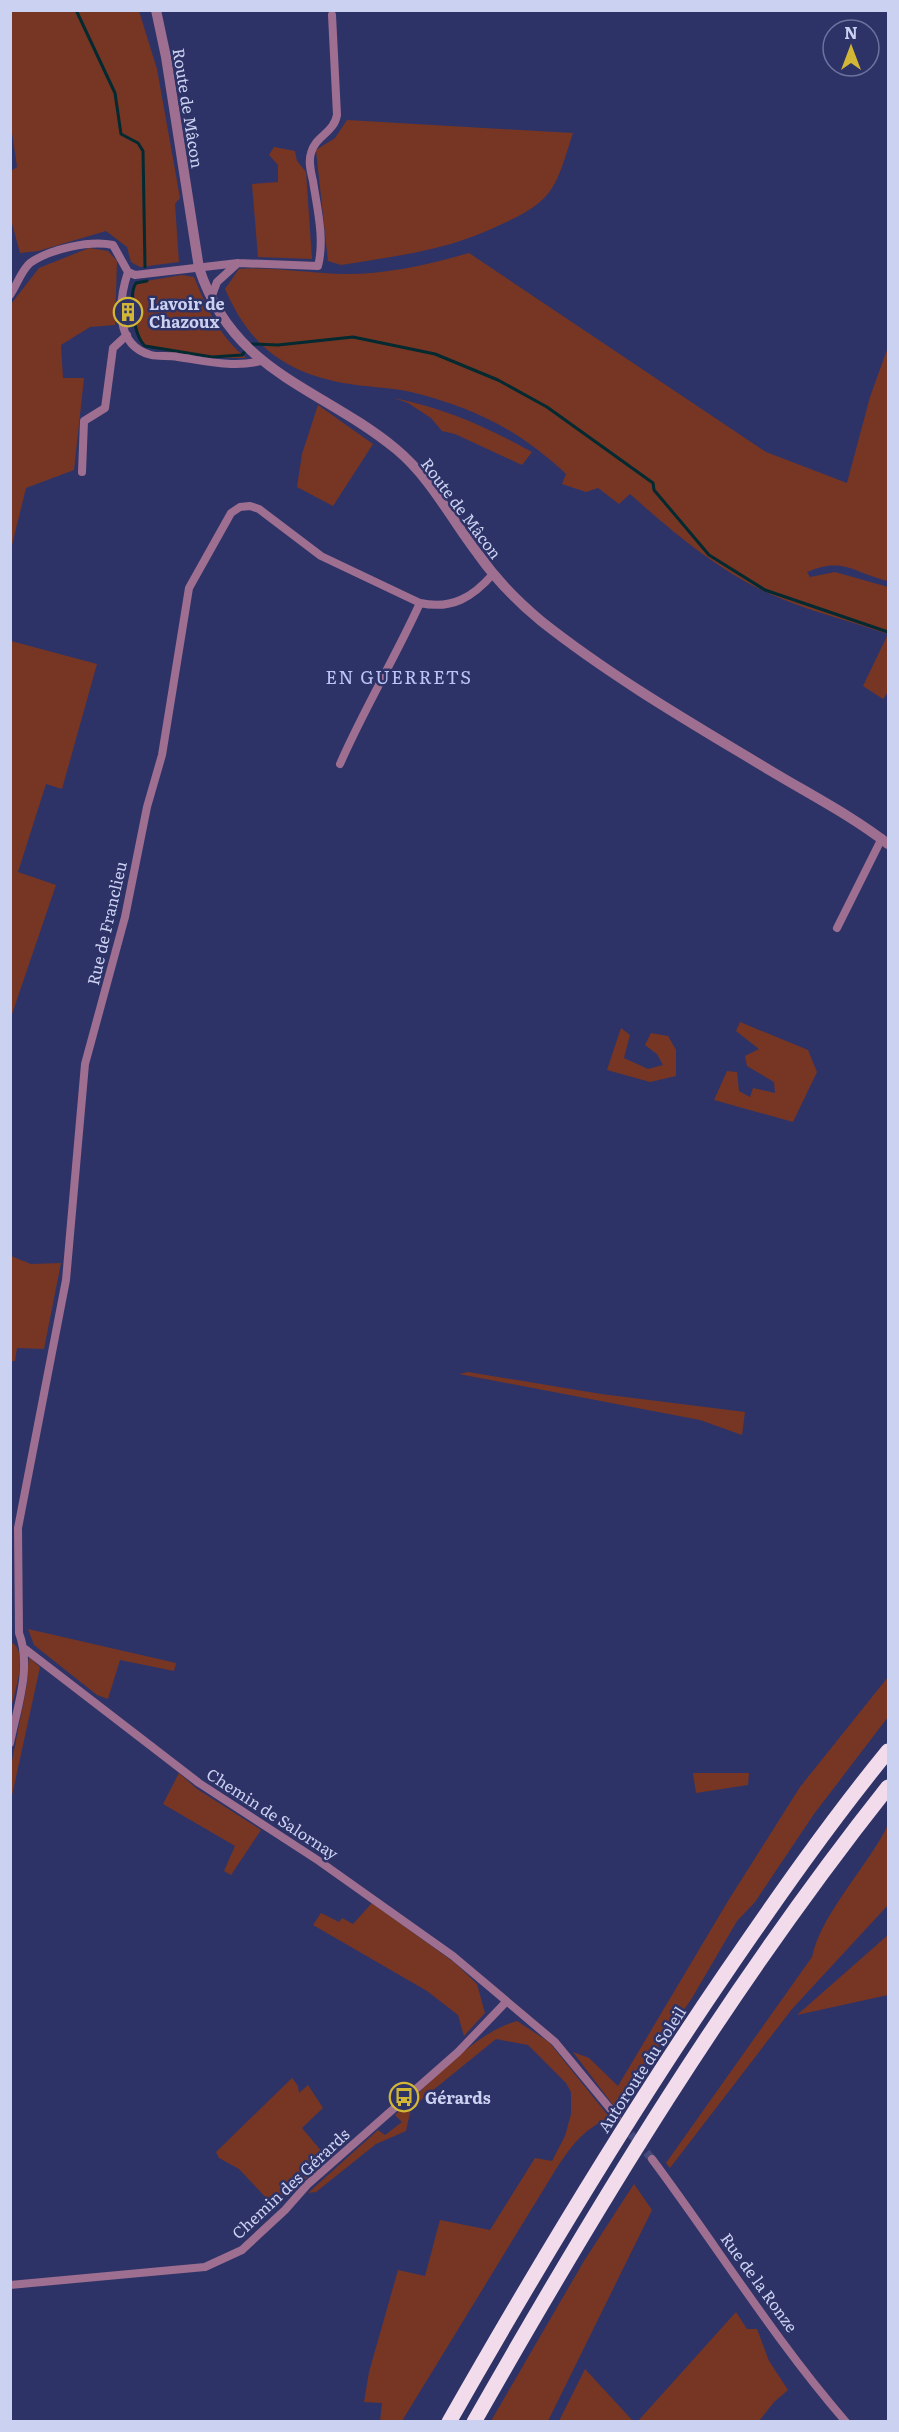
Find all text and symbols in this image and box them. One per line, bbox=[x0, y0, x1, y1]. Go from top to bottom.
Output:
north arrow bbox=[821, 18, 881, 78]
text: N bbox=[844, 20, 858, 44]
street label: Route de Mâcon bbox=[168, 46, 210, 170]
place label: Lavoir de Chazoux bbox=[149, 291, 225, 333]
building icon: Lavoir de Chazoux bbox=[112, 296, 144, 328]
street label: Route de Mâcon bbox=[416, 452, 508, 564]
district label: EN GUERRETS bbox=[326, 663, 472, 690]
street label: Rue de Franclieu bbox=[80, 859, 132, 987]
street label: Chemin de Salornay bbox=[202, 1761, 344, 1865]
street label: Autoroute du Soleil bbox=[591, 2001, 691, 2137]
bus stop icon: Gérards bbox=[388, 2081, 420, 2113]
place label: Gérards bbox=[425, 2085, 491, 2109]
street label: Chemin des Gérards bbox=[226, 2122, 354, 2244]
street label: Rue de la Ronze bbox=[716, 2227, 804, 2337]

